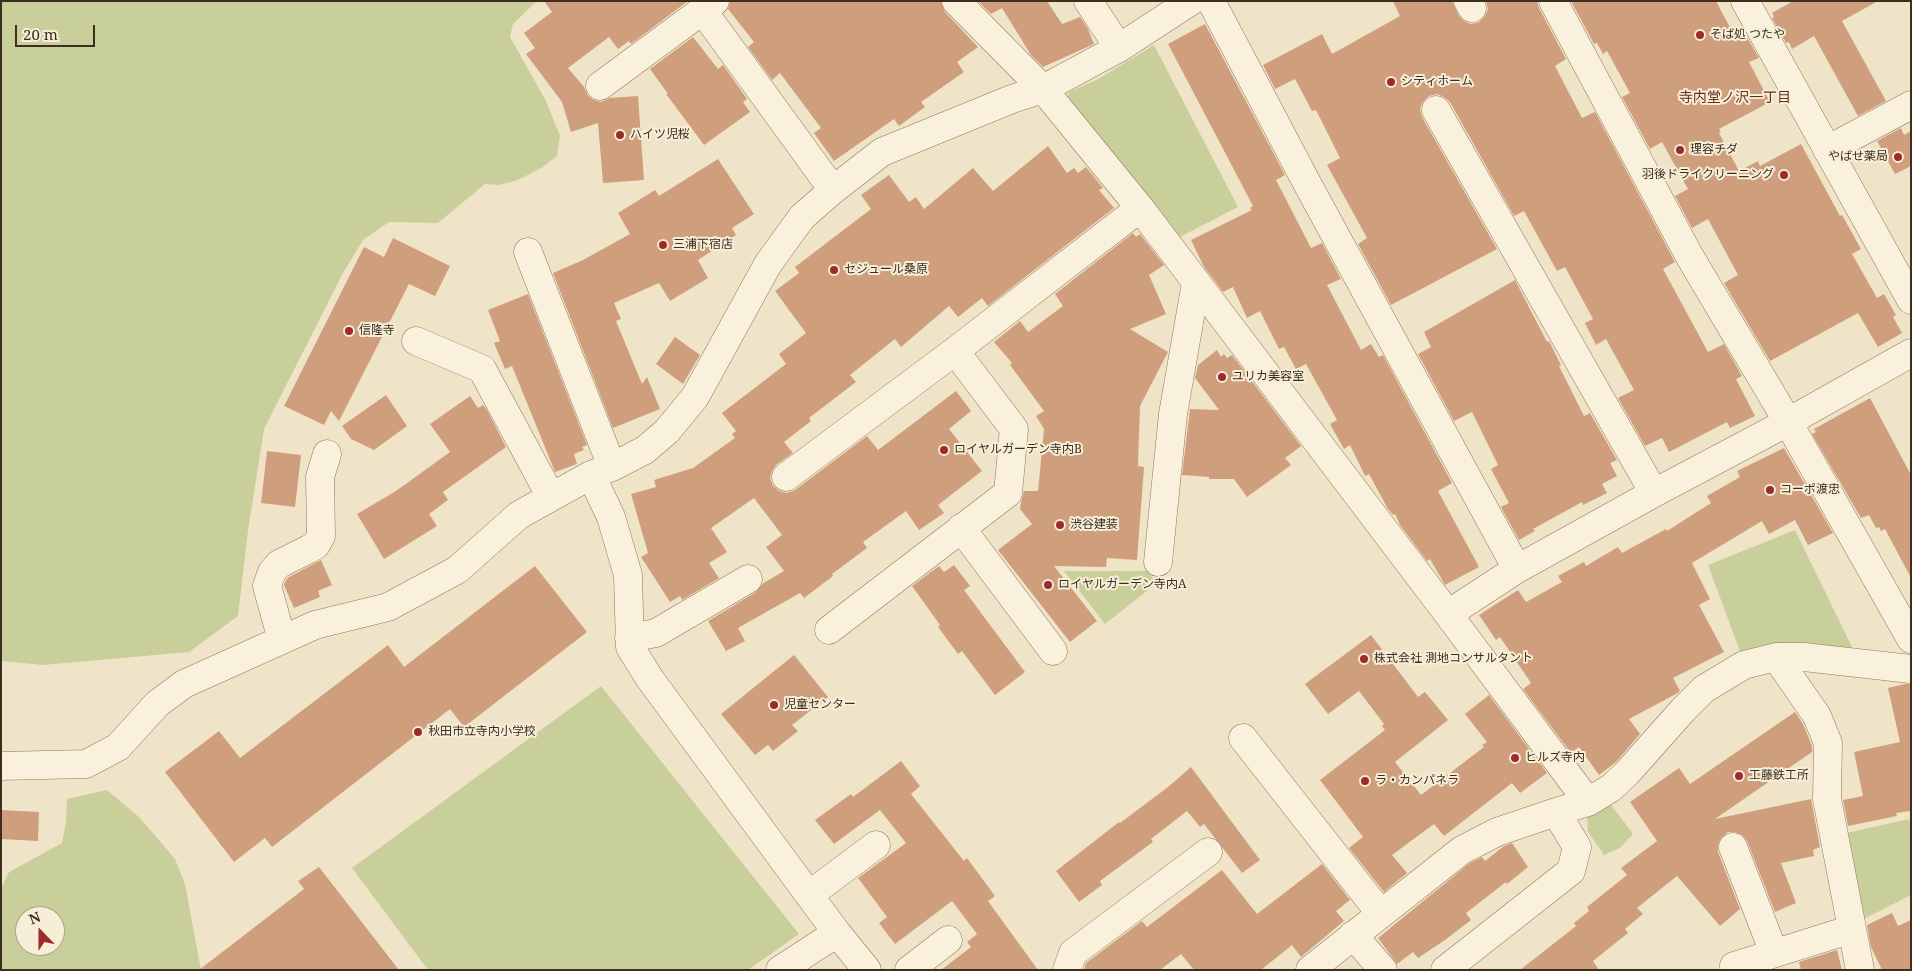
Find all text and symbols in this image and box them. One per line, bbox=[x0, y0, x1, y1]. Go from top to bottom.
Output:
scale bar bbox=[18, 15, 98, 47]
text: 20 m bbox=[23, 24, 58, 44]
place label: そば処 つたや bbox=[1710, 28, 1785, 42]
marker: そば処 つたや bbox=[1694, 29, 1706, 41]
place label: シティホーム bbox=[1401, 75, 1473, 89]
marker: シティホーム bbox=[1385, 76, 1397, 88]
district label: 寺内堂ノ沢一丁目 bbox=[1679, 90, 1791, 106]
place label: ハイツ児桜 bbox=[630, 128, 690, 142]
marker: ハイツ児桜 bbox=[614, 129, 626, 141]
place label: 理容チダ bbox=[1690, 143, 1738, 157]
marker: 理容チダ bbox=[1674, 144, 1686, 156]
place label: やばせ薬局 bbox=[1828, 150, 1888, 164]
marker: やばせ薬局 bbox=[1892, 151, 1904, 163]
place label: 羽後ドライクリーニング bbox=[1642, 168, 1774, 182]
marker: 羽後ドライクリーニング bbox=[1778, 169, 1790, 181]
place label: 三浦下宿店 bbox=[673, 238, 733, 252]
marker: 三浦下宿店 bbox=[657, 239, 669, 251]
place label: セジュール桑原 bbox=[844, 263, 928, 277]
marker: セジュール桑原 bbox=[828, 264, 840, 276]
place label: 信隆寺 bbox=[359, 324, 395, 338]
marker: 信隆寺 bbox=[343, 325, 355, 337]
place label: ユリカ美容室 bbox=[1232, 370, 1304, 384]
marker: ユリカ美容室 bbox=[1216, 371, 1228, 383]
place label: ロイヤルガーデン寺内B bbox=[954, 443, 1082, 457]
marker: ロイヤルガーデン寺内B bbox=[938, 444, 950, 456]
place label: コーポ渡忠 bbox=[1780, 483, 1840, 497]
marker: コーポ渡忠 bbox=[1764, 484, 1776, 496]
place label: 渋谷建装 bbox=[1070, 518, 1118, 532]
marker: 渋谷建装 bbox=[1054, 519, 1066, 531]
place label: ロイヤルガーデン寺内A bbox=[1058, 578, 1186, 592]
marker: ロイヤルガーデン寺内A bbox=[1042, 579, 1054, 591]
place label: 株式会社 測地コンサルタント bbox=[1374, 652, 1533, 666]
marker: 株式会社 測地コンサルタント bbox=[1358, 653, 1370, 665]
place label: 児童センター bbox=[784, 698, 856, 712]
marker: 児童センター bbox=[768, 699, 780, 711]
place label: 秋田市立寺内小学校 bbox=[428, 725, 536, 739]
marker: 秋田市立寺内小学校 bbox=[412, 726, 424, 738]
place label: ヒルズ寺内 bbox=[1525, 751, 1585, 765]
marker: ヒルズ寺内 bbox=[1509, 752, 1521, 764]
place label: 工藤鉄工所 bbox=[1749, 769, 1809, 783]
marker: 工藤鉄工所 bbox=[1733, 770, 1745, 782]
place label: ラ・カンパネラ bbox=[1375, 774, 1459, 788]
marker: ラ・カンパネラ bbox=[1359, 775, 1371, 787]
north arrow bbox=[15, 906, 65, 956]
text: N bbox=[26, 907, 43, 928]

